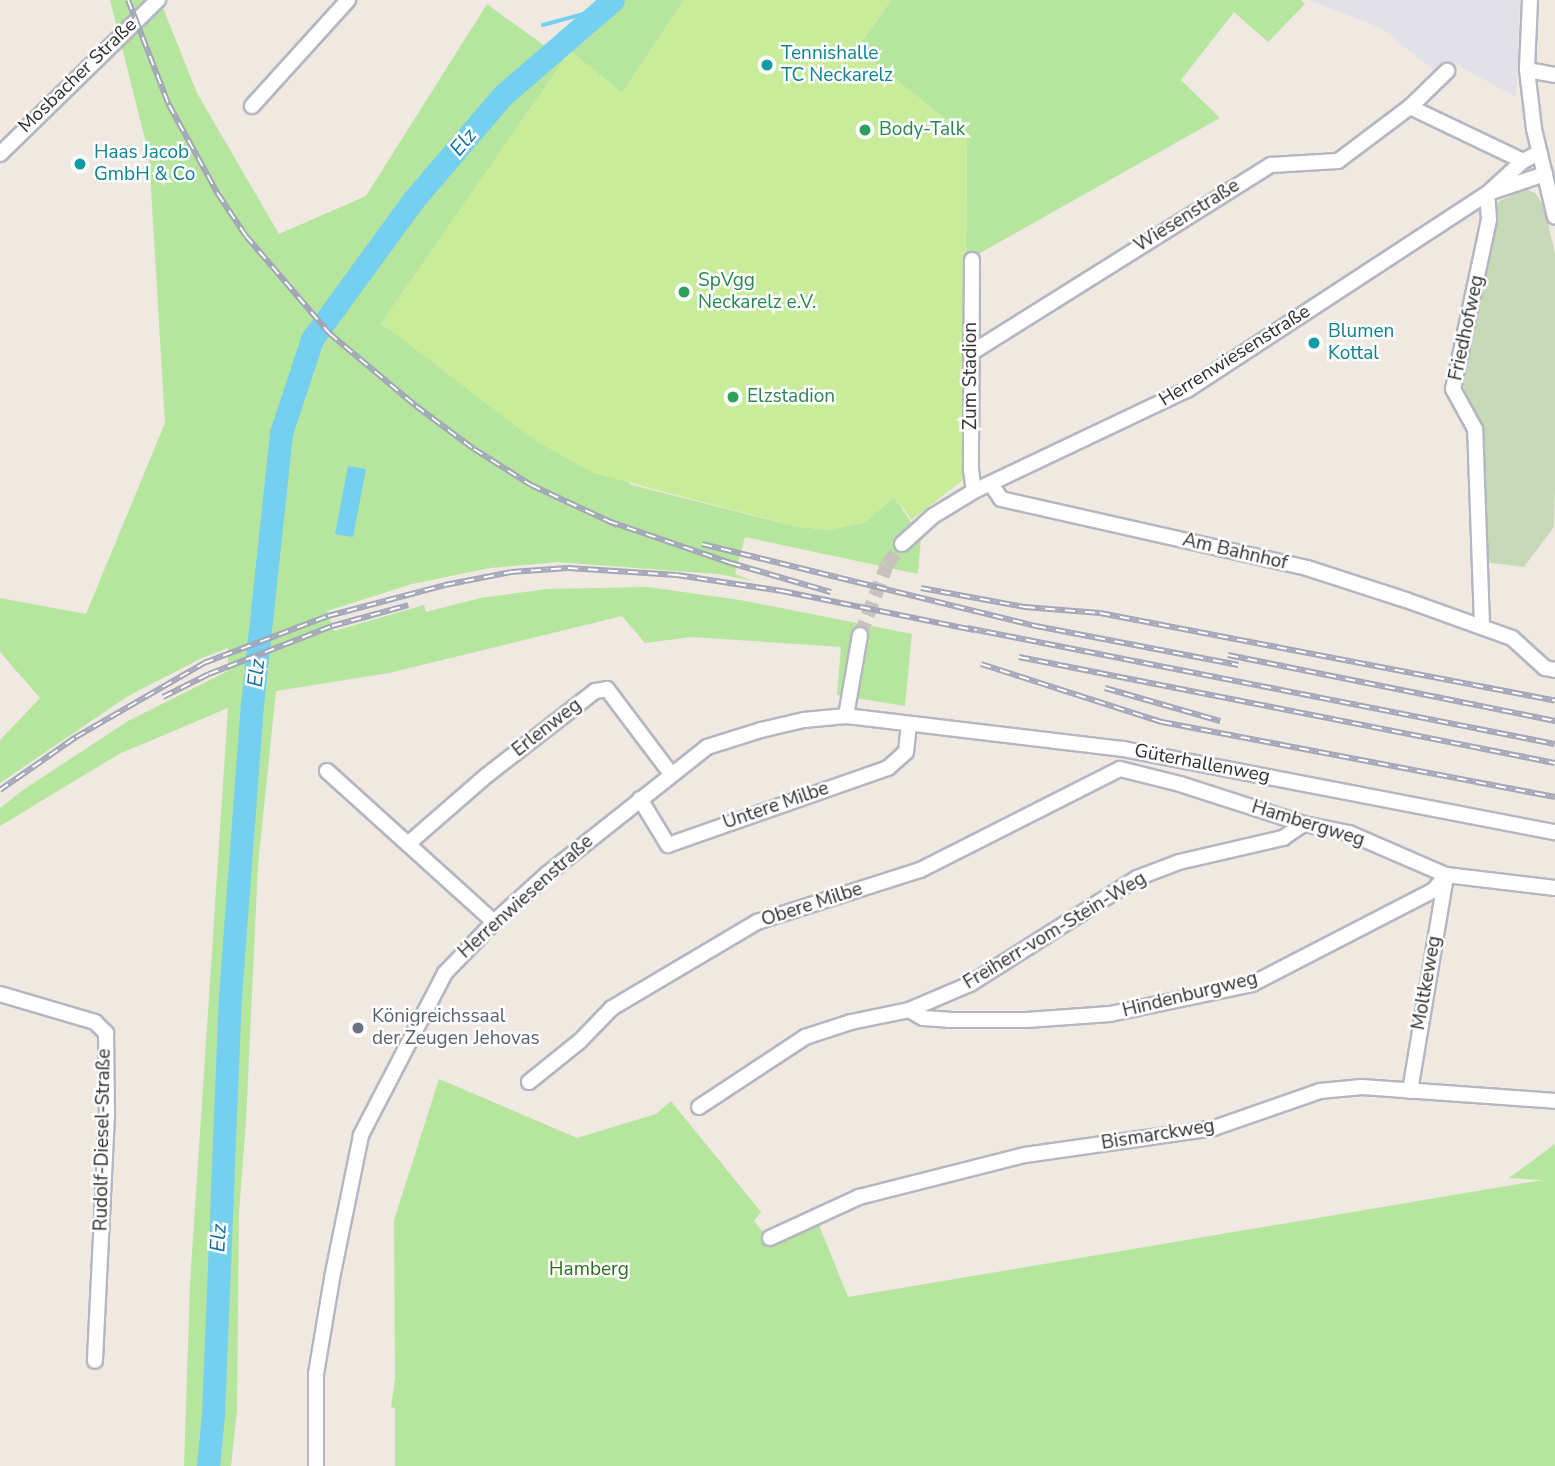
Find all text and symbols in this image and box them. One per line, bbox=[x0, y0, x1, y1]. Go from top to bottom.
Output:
street label: Mosbacher Straße bbox=[14, 14, 142, 138]
place label: Tennishalle TC Neckarelz bbox=[781, 43, 893, 87]
marker: Tennishalle TC Neckarelz bbox=[759, 57, 775, 73]
place label: Body-Talk bbox=[879, 119, 965, 141]
marker: Body-Talk bbox=[857, 122, 873, 138]
water label: Elz bbox=[444, 123, 482, 161]
place label: Haas Jacob GmbH & Co bbox=[94, 142, 195, 186]
marker: Haas Jacob GmbH & Co bbox=[72, 156, 88, 172]
street label: Wiesenstraße bbox=[1130, 175, 1244, 257]
place label: SpVgg Neckarelz e.V. bbox=[698, 270, 816, 314]
street label: Friedhofweg bbox=[1445, 273, 1489, 383]
marker: SpVgg Neckarelz e.V. bbox=[676, 284, 692, 300]
street label: Herrenwiesenstraße bbox=[1155, 300, 1315, 412]
place label: Blumen Kottal bbox=[1328, 321, 1394, 365]
street label: Zum Stadion bbox=[960, 322, 982, 430]
marker: Blumen Kottal bbox=[1306, 335, 1322, 351]
place label: Elzstadion bbox=[747, 386, 835, 408]
marker: Elzstadion bbox=[725, 389, 741, 405]
street label: Am Bahnhof bbox=[1180, 529, 1290, 575]
water label: Elz bbox=[242, 658, 270, 688]
street label: Erlenweg bbox=[508, 694, 586, 762]
street label: Güterhallenweg bbox=[1132, 740, 1272, 788]
street label: Untere Milbe bbox=[720, 777, 832, 835]
street label: Hambergweg bbox=[1249, 796, 1367, 852]
street label: Herrenwiesenstraße bbox=[454, 830, 598, 964]
street label: Freiherr-vom-Stein-Weg bbox=[960, 867, 1150, 995]
street label: Obere Milbe bbox=[759, 878, 865, 932]
street label: Moltkeweg bbox=[1408, 934, 1446, 1032]
street label: Hindenburgweg bbox=[1120, 967, 1260, 1023]
place label: Königreichssaal der Zeugen Jehovas bbox=[372, 1006, 540, 1050]
marker: Königreichssaal der Zeugen Jehovas bbox=[350, 1020, 366, 1036]
street label: Rudolf-Diesel-Straße bbox=[90, 1049, 116, 1231]
street label: Bismarckweg bbox=[1100, 1115, 1216, 1155]
water label: Elz bbox=[205, 1223, 231, 1253]
park label: Hamberg bbox=[549, 1259, 629, 1281]

